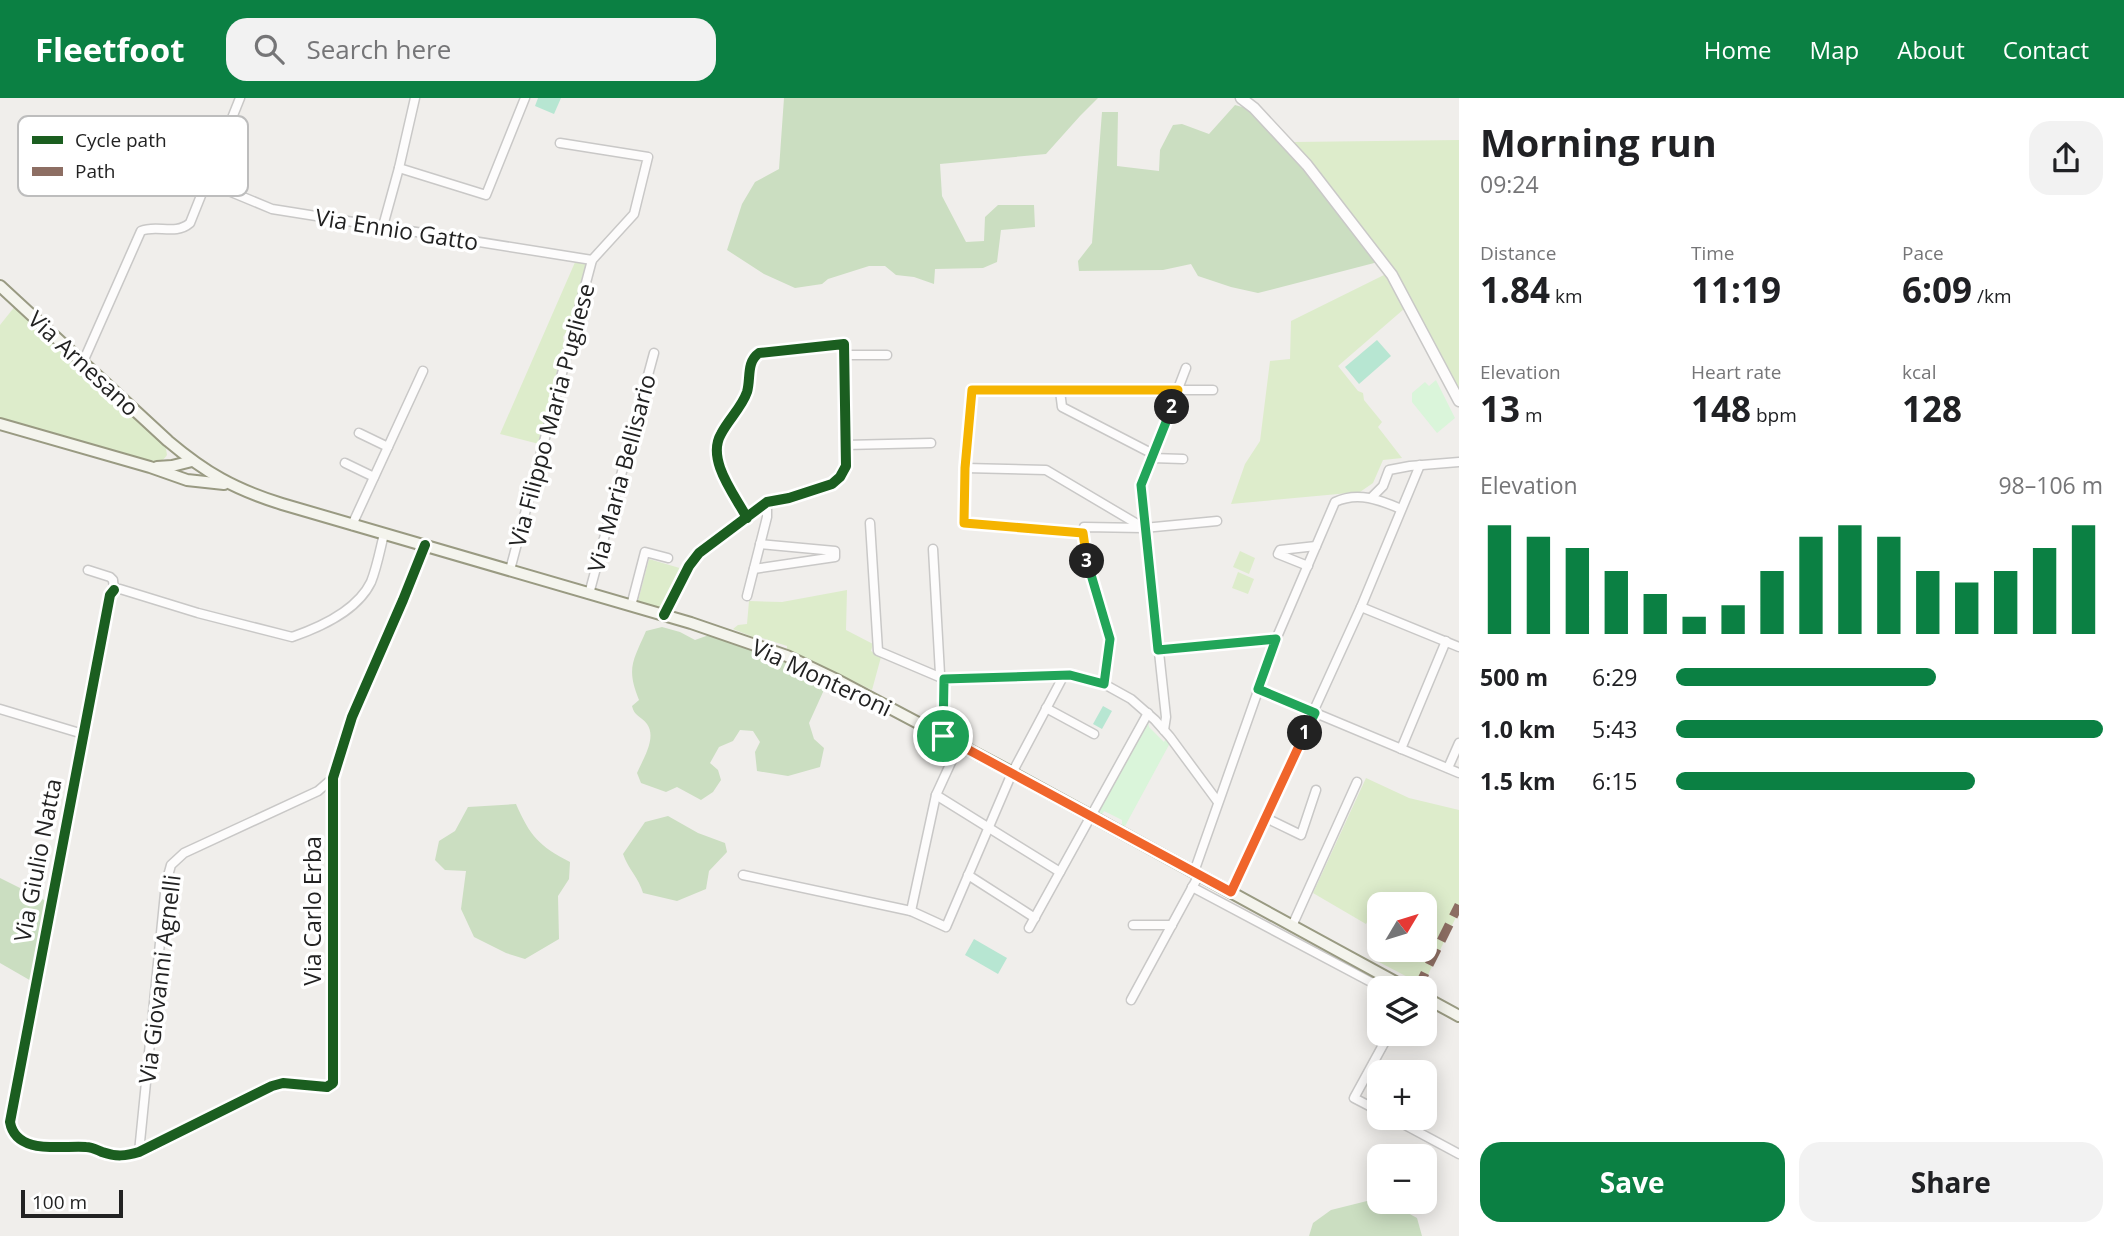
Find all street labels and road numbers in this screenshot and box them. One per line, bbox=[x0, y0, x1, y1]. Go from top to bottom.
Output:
street label: Via Ennio Gatto bbox=[313, 200, 481, 258]
street label: Via Filippo Maria Pugliese bbox=[500, 280, 602, 550]
street label: Via Arnesano bbox=[22, 303, 146, 423]
street label: Via Maria Bellisario bbox=[579, 370, 663, 576]
street label: Via Monteroni bbox=[747, 631, 897, 723]
street label: Via Giulio Natta bbox=[5, 776, 69, 944]
street label: Via Carlo Erba bbox=[296, 836, 328, 986]
street label: Via Giovanni Agnelli bbox=[130, 873, 188, 1085]

